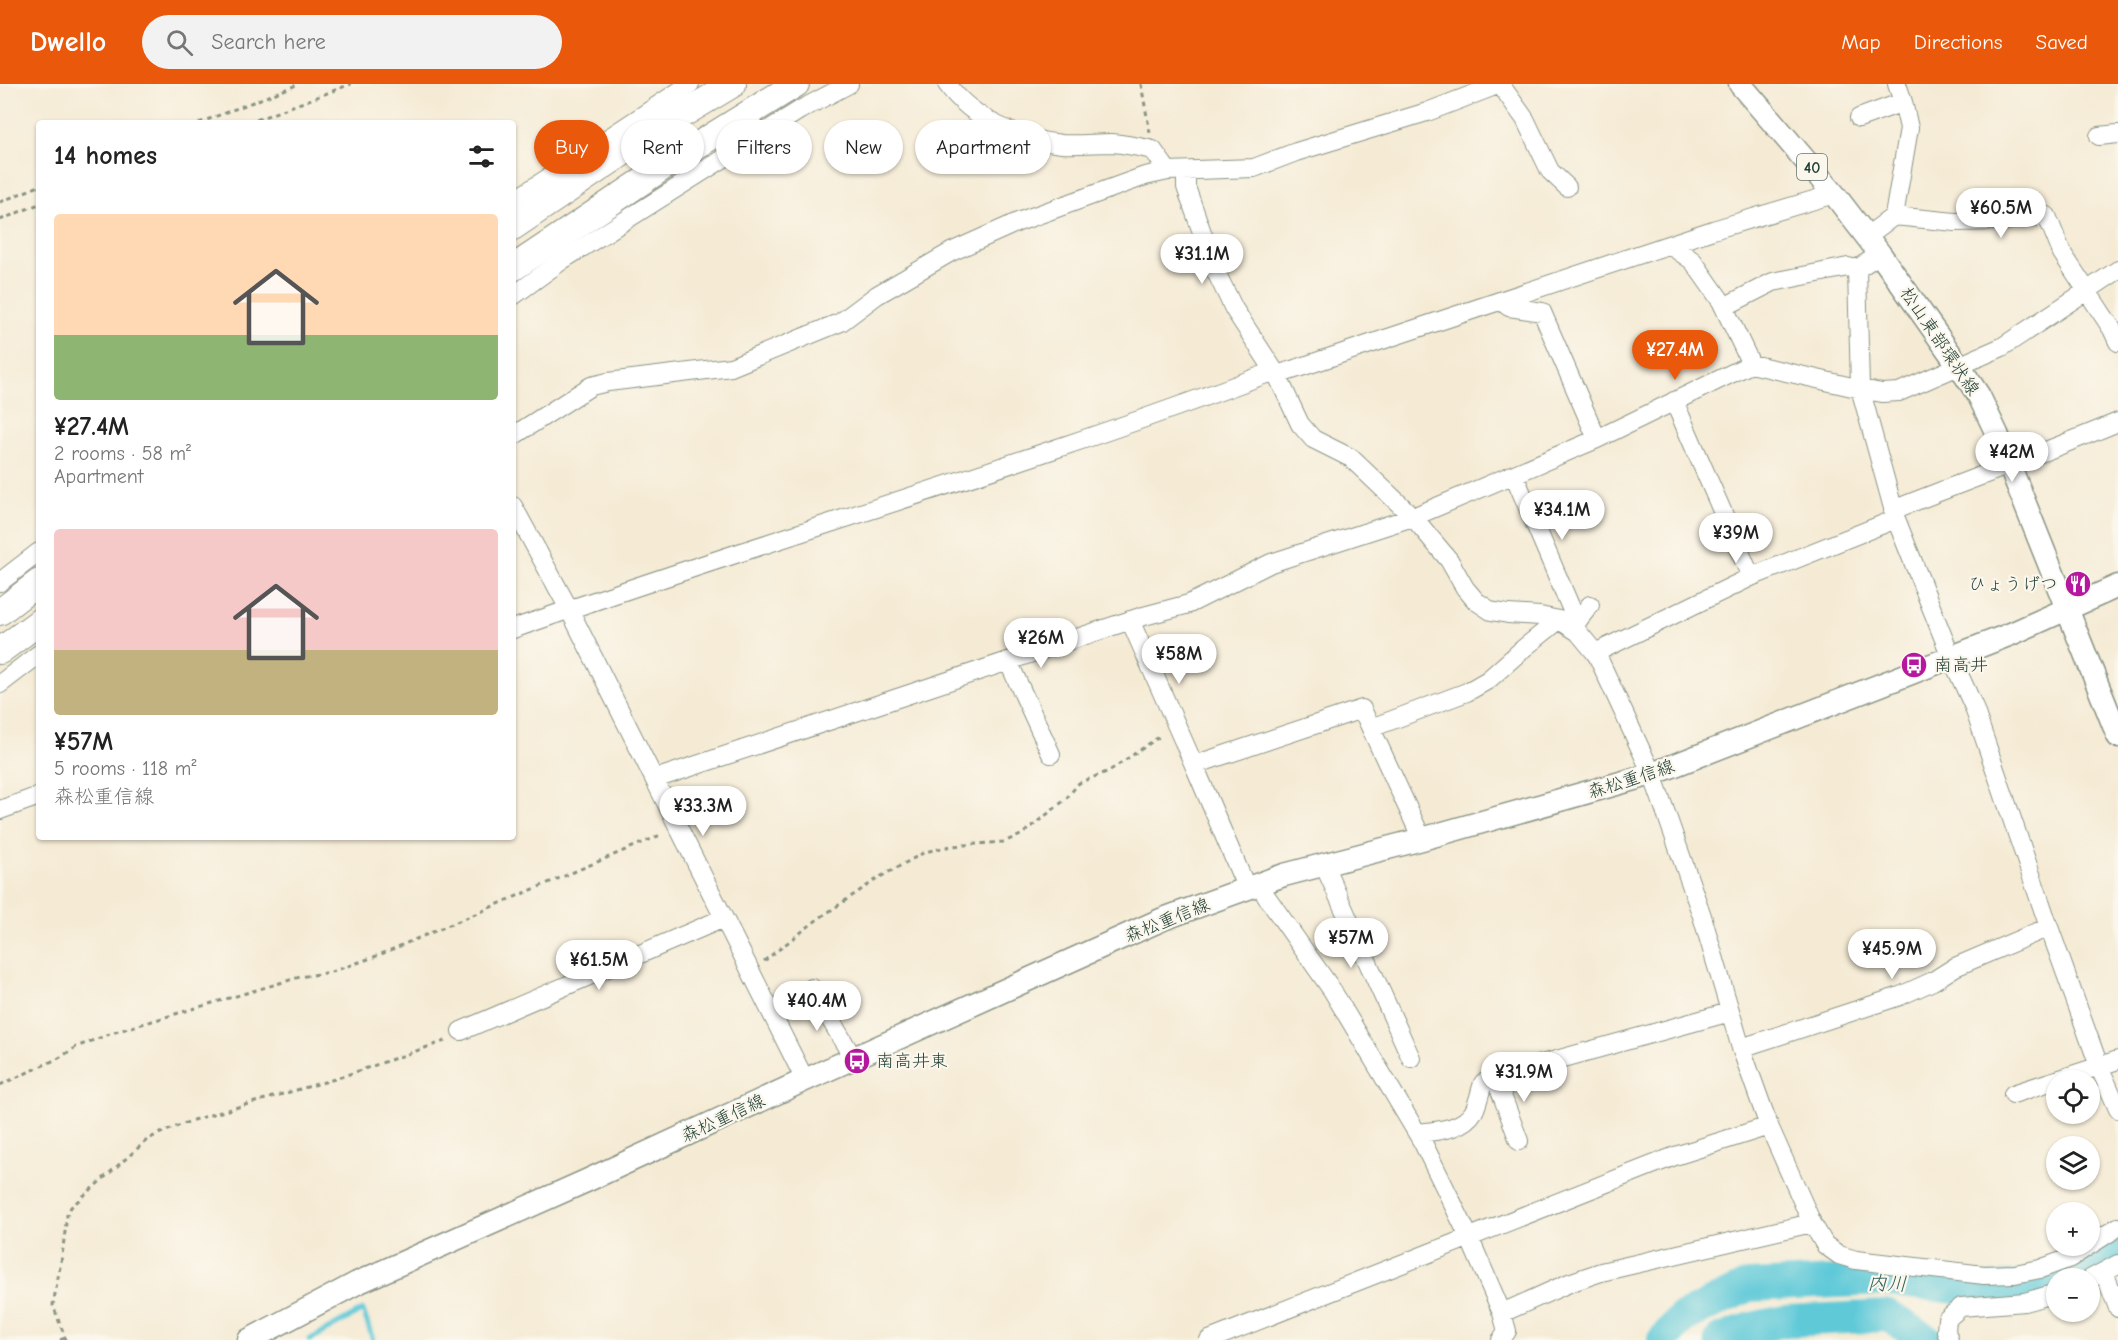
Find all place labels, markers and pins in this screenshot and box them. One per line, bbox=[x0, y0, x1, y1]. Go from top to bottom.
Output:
pin: ¥60.5M bbox=[1952, 188, 2050, 239]
pin: ¥31.1M bbox=[1153, 234, 1251, 285]
pin: ¥27.4M bbox=[1626, 330, 1724, 381]
pin: ¥42M bbox=[1976, 432, 2048, 483]
pin: ¥34.1M bbox=[1513, 490, 1611, 541]
pin: ¥39M bbox=[1700, 513, 1772, 564]
restaurant icon: ひょうげつ bbox=[2063, 569, 2093, 599]
place label: ひょうげつ bbox=[1968, 574, 2058, 595]
pin: ¥26M bbox=[1005, 618, 1077, 669]
pin: ¥58M bbox=[1143, 634, 1215, 685]
bus stop icon: 南高井 bbox=[1899, 650, 1929, 680]
place label: 南高井 bbox=[1934, 655, 1988, 676]
pin: ¥33.3M bbox=[654, 786, 752, 837]
pin: ¥57M bbox=[1315, 918, 1387, 969]
pin: ¥45.9M bbox=[1843, 929, 1941, 980]
pin: ¥61.5M bbox=[550, 940, 648, 991]
pin: ¥40.4M bbox=[768, 981, 866, 1032]
bus stop icon: 南高井東 bbox=[842, 1046, 872, 1076]
place label: 南高井東 bbox=[876, 1051, 948, 1072]
pin: ¥31.9M bbox=[1475, 1052, 1573, 1103]

